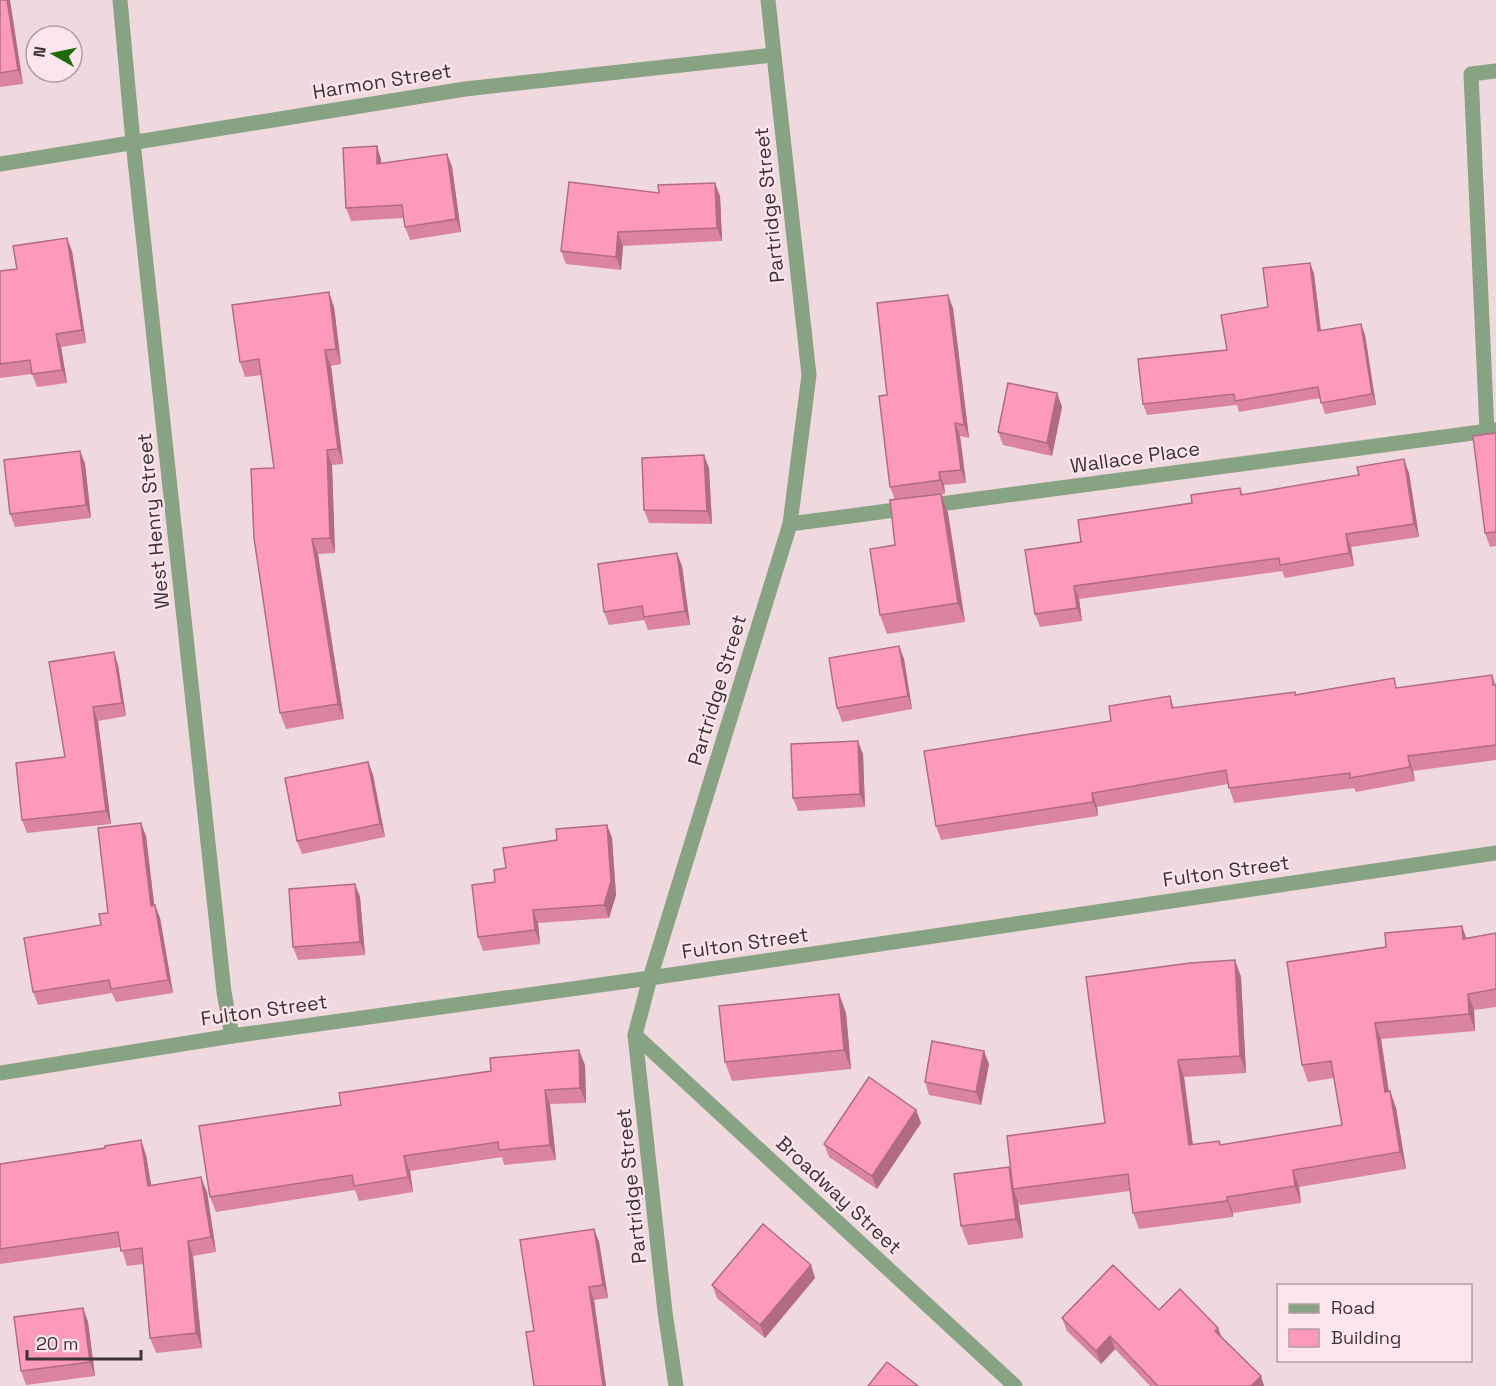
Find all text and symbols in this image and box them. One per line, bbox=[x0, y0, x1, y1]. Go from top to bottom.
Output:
north arrow bbox=[24, 24, 84, 84]
text: N bbox=[28, 45, 51, 59]
street label: Harmon Street bbox=[311, 57, 453, 105]
street label: Partridge Street bbox=[748, 126, 790, 284]
street label: West Henry Street bbox=[131, 432, 175, 610]
street label: Wallace Place bbox=[1068, 435, 1202, 479]
street label: Partridge Street bbox=[682, 611, 752, 769]
street label: Fulton Street bbox=[1161, 849, 1291, 893]
street label: Fulton Street bbox=[680, 921, 810, 965]
street label: Fulton Street bbox=[199, 988, 329, 1032]
street label: Partridge Street bbox=[610, 1107, 652, 1265]
street label: Broadway Street bbox=[771, 1130, 907, 1260]
legend bbox=[1277, 1284, 1472, 1362]
text: Road bbox=[1331, 1296, 1375, 1319]
scale bar bbox=[27, 1323, 141, 1361]
text: Building bbox=[1331, 1326, 1401, 1349]
text: 20 m bbox=[36, 1332, 79, 1355]

